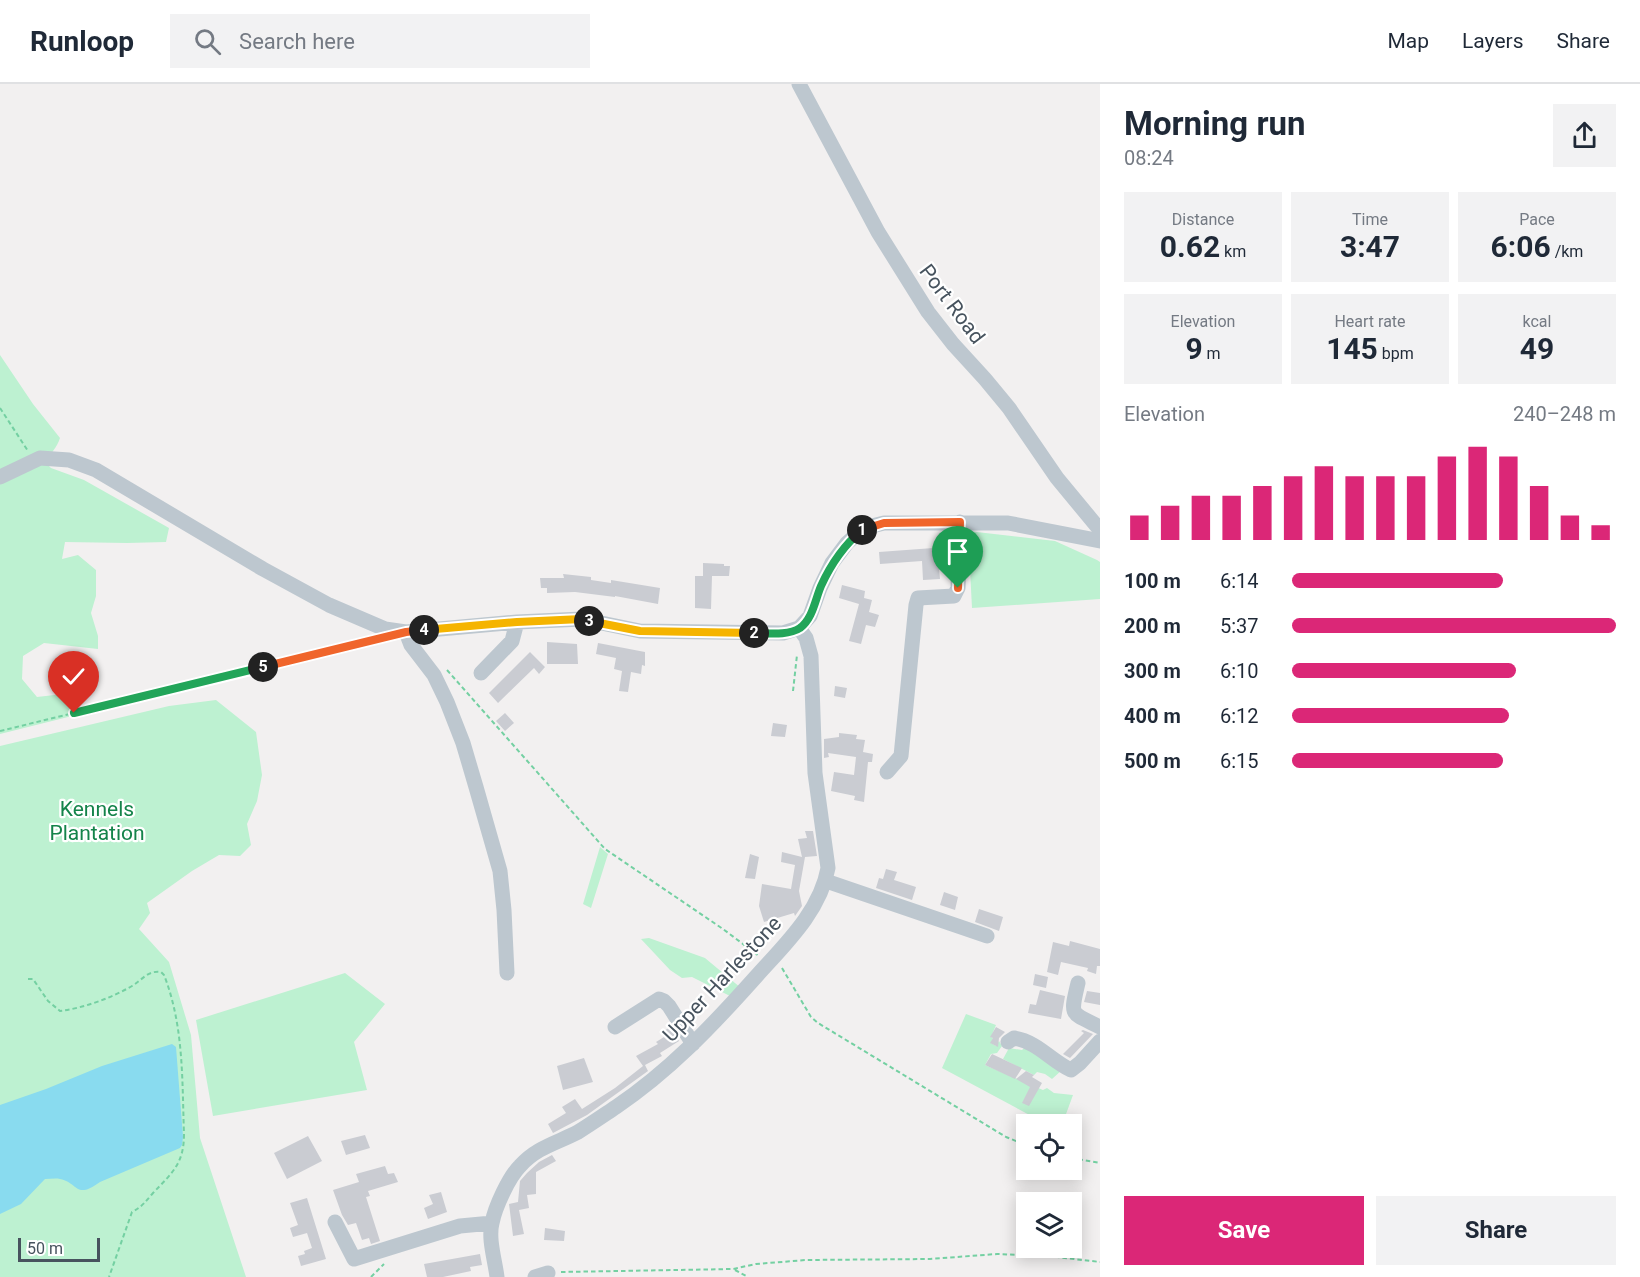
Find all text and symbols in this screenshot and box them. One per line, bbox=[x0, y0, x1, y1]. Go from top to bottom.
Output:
search box bbox=[170, 14, 590, 68]
text: Runloop bbox=[30, 25, 134, 58]
icon: search bbox=[191, 25, 224, 58]
text: Search here bbox=[239, 29, 355, 54]
text: Map bbox=[1387, 29, 1429, 53]
text: Layers bbox=[1462, 29, 1523, 53]
text: Share bbox=[1556, 29, 1610, 53]
text: Morning run bbox=[1124, 104, 1305, 143]
button: share bbox=[1553, 104, 1616, 167]
text: 08:24 bbox=[1124, 146, 1174, 170]
text: Distance bbox=[1172, 210, 1234, 229]
text: Time bbox=[1352, 210, 1388, 229]
text: Pace bbox=[1519, 210, 1555, 229]
text: 0.62 bbox=[1160, 229, 1220, 264]
text: 3:47 bbox=[1340, 229, 1400, 264]
text: 6:06 bbox=[1491, 229, 1551, 264]
text: km bbox=[1220, 242, 1246, 261]
text: /km bbox=[1551, 242, 1583, 261]
street label: Port Road bbox=[914, 260, 990, 348]
text: Elevation bbox=[1171, 312, 1235, 331]
text: Heart rate bbox=[1334, 312, 1406, 331]
text: kcal bbox=[1523, 312, 1551, 331]
text: 9 bbox=[1185, 331, 1203, 366]
text: 145 bbox=[1326, 331, 1378, 366]
text: 49 bbox=[1520, 331, 1554, 366]
text: m bbox=[1203, 344, 1221, 363]
text: bpm bbox=[1378, 344, 1414, 363]
text: Elevation bbox=[1124, 402, 1205, 426]
text: 240–248 m bbox=[1513, 402, 1616, 426]
pin: 1 bbox=[847, 515, 877, 545]
text: 1 bbox=[857, 520, 867, 539]
pin bbox=[932, 526, 983, 588]
icon: arrive bbox=[941, 535, 974, 568]
text: 100 m bbox=[1124, 569, 1181, 593]
text: 6:14 bbox=[1220, 569, 1259, 593]
pin: 3 bbox=[574, 606, 604, 636]
text: 3 bbox=[584, 611, 594, 630]
text: 200 m bbox=[1124, 614, 1181, 638]
text: 5:37 bbox=[1220, 614, 1259, 638]
pin: 4 bbox=[409, 615, 439, 645]
pin: 2 bbox=[739, 618, 769, 648]
text: 4 bbox=[419, 620, 429, 639]
text: 2 bbox=[749, 623, 759, 642]
pin bbox=[48, 651, 99, 713]
pin: 5 bbox=[248, 652, 278, 682]
text: 5 bbox=[258, 657, 268, 676]
text: 300 m bbox=[1124, 659, 1181, 683]
text: 6:10 bbox=[1220, 659, 1259, 683]
icon: check bbox=[57, 660, 90, 693]
text: 400 m bbox=[1124, 704, 1181, 728]
text: 6:12 bbox=[1220, 704, 1259, 728]
text: 500 m bbox=[1124, 749, 1181, 773]
text: 6:15 bbox=[1220, 749, 1259, 773]
park label: Kennels Plantation bbox=[49, 797, 145, 845]
street label: Upper Harlestone bbox=[658, 911, 786, 1047]
map controls bbox=[1016, 1114, 1082, 1258]
button: locate bbox=[1016, 1114, 1082, 1180]
button: layers bbox=[1016, 1192, 1082, 1258]
button: Save bbox=[1124, 1196, 1364, 1265]
button: Share bbox=[1376, 1196, 1616, 1265]
scale bar bbox=[18, 1235, 100, 1262]
text: 50 m bbox=[27, 1239, 63, 1258]

